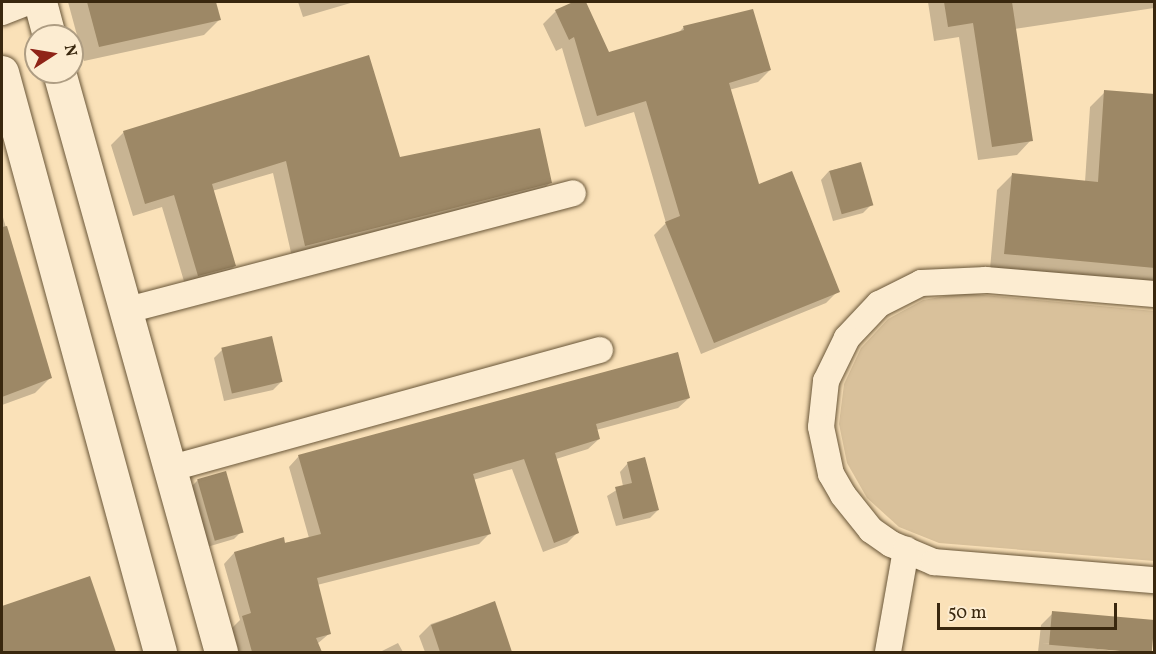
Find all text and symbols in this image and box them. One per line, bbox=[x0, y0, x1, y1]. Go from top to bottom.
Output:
north arrow bbox=[24, 24, 84, 84]
text: N bbox=[58, 43, 82, 59]
scale bar bbox=[940, 591, 1120, 629]
text: 50 m bbox=[948, 601, 987, 626]

